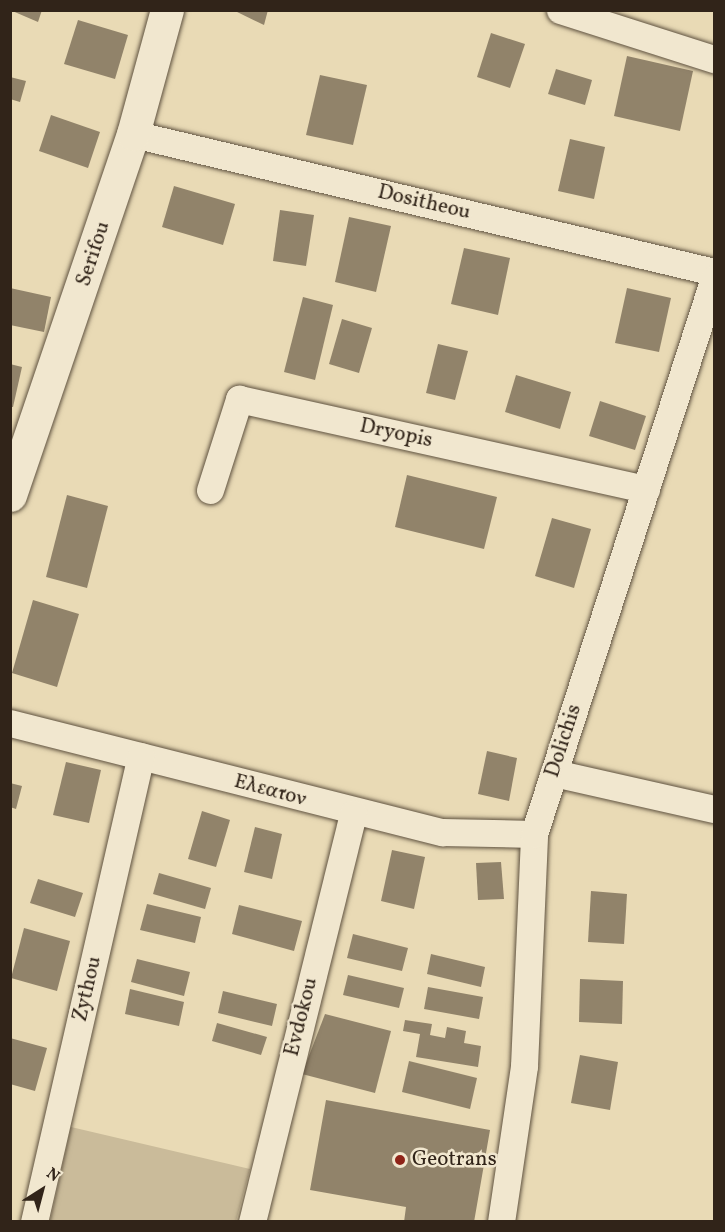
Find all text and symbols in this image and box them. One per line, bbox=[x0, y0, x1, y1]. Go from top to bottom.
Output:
street label: Dositheou bbox=[375, 180, 473, 226]
street label: Serifou bbox=[72, 218, 116, 290]
street label: Dryopis bbox=[357, 414, 435, 454]
street label: Dolichis bbox=[540, 701, 588, 781]
street label: Ελεατον bbox=[231, 769, 309, 813]
street label: Zythou bbox=[68, 954, 108, 1024]
street label: Evdokou bbox=[280, 975, 324, 1059]
place label: Geotrans bbox=[412, 1147, 497, 1173]
marker: Geotrans bbox=[393, 1153, 407, 1167]
north arrow bbox=[12, 1160, 72, 1220]
text: N bbox=[41, 1163, 64, 1188]

